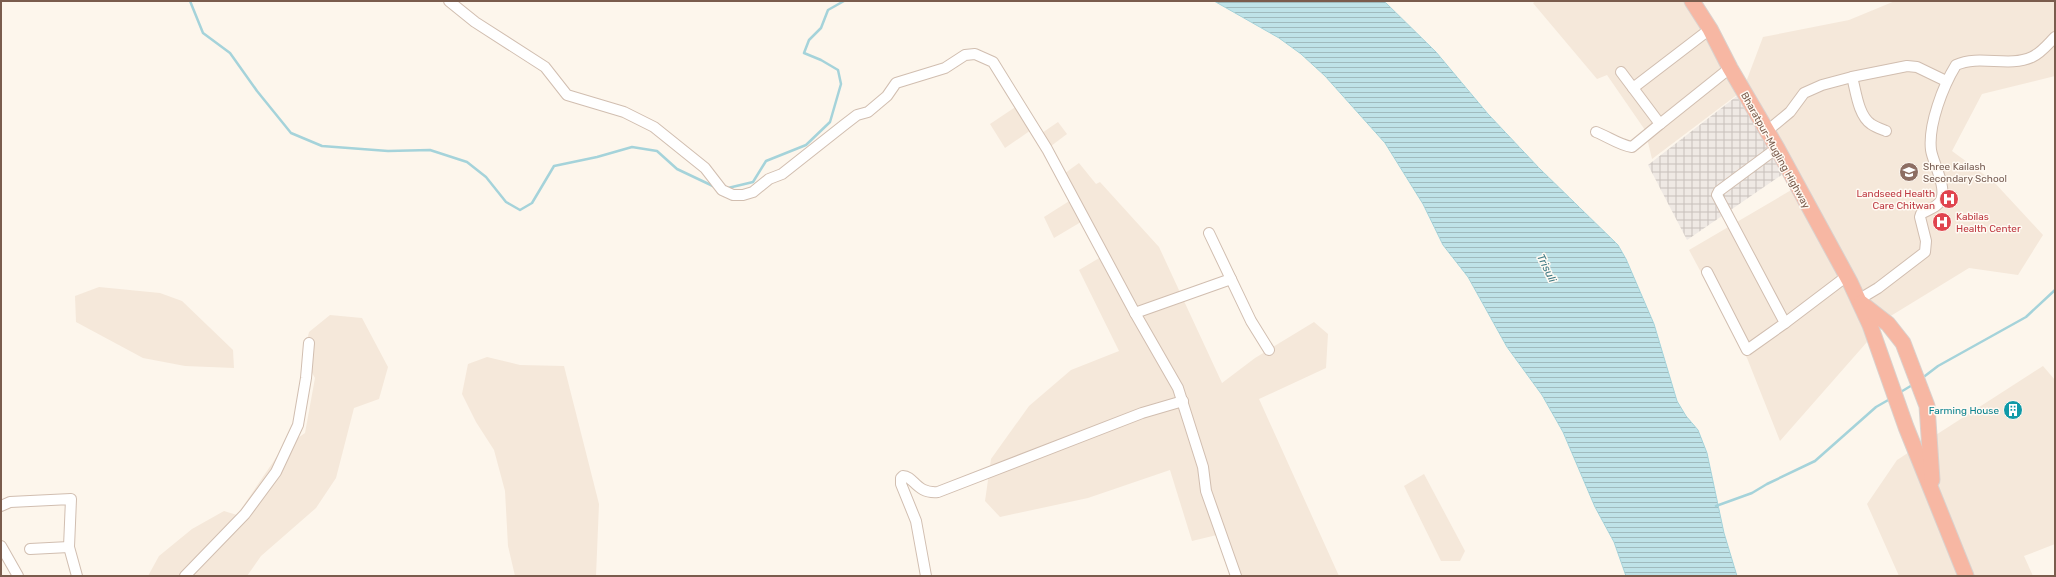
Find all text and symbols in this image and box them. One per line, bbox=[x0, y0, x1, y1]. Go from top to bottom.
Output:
street label: Bharatpur-Mugling Highway bbox=[1738, 90, 1812, 211]
school or university icon: Shree Kailash Secondary School bbox=[1898, 161, 1920, 183]
place label: Shree Kailash Secondary School bbox=[1923, 161, 2007, 185]
place label: Landseed Health Care Chitwan bbox=[1856, 188, 1935, 212]
hospital icon: Landseed Health Care Chitwan bbox=[1938, 188, 1960, 210]
hospital icon: Kabilas Health Center bbox=[1931, 211, 1953, 233]
place label: Kabilas Health Center bbox=[1956, 211, 2021, 235]
water label: Trisuli bbox=[1534, 252, 1559, 285]
building icon: Farming House bbox=[2002, 399, 2024, 421]
place label: Farming House bbox=[1929, 405, 1999, 417]

